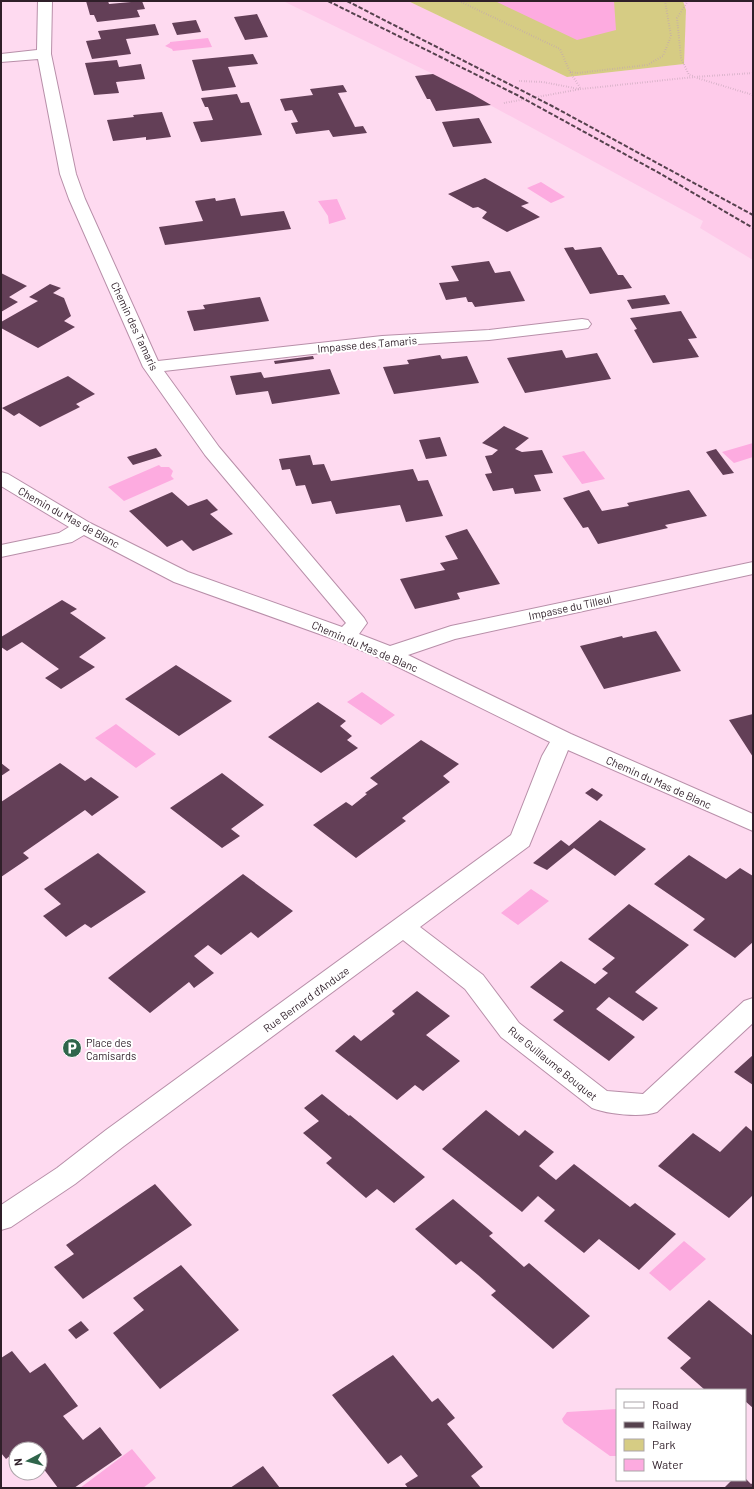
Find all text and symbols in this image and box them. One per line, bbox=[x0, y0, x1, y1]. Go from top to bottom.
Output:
street label: Chemin des Tamaris bbox=[109, 280, 161, 372]
street label: Impasse des Tamaris bbox=[317, 333, 417, 355]
street label: Chemin du Mas de Blanc bbox=[16, 484, 122, 550]
street label: Impasse du Tilleul bbox=[527, 592, 613, 622]
street label: Chemin du Mas de Blanc bbox=[310, 618, 420, 674]
street label: Chemin du Mas de Blanc bbox=[604, 753, 714, 811]
street label: Rue Bernard d'Anduze bbox=[260, 963, 352, 1035]
street label: Rue Guillaume Bouquet bbox=[506, 1023, 600, 1103]
place label: Place des Camisards bbox=[86, 1036, 136, 1062]
parking icon: Place des Camisards bbox=[61, 1037, 83, 1059]
legend bbox=[616, 1389, 746, 1481]
text: Road bbox=[652, 1397, 679, 1411]
text: Railway bbox=[652, 1417, 692, 1431]
text: Park bbox=[652, 1437, 676, 1451]
north arrow bbox=[8, 1441, 48, 1481]
text: Water bbox=[652, 1457, 684, 1471]
text: N bbox=[11, 1458, 24, 1467]

